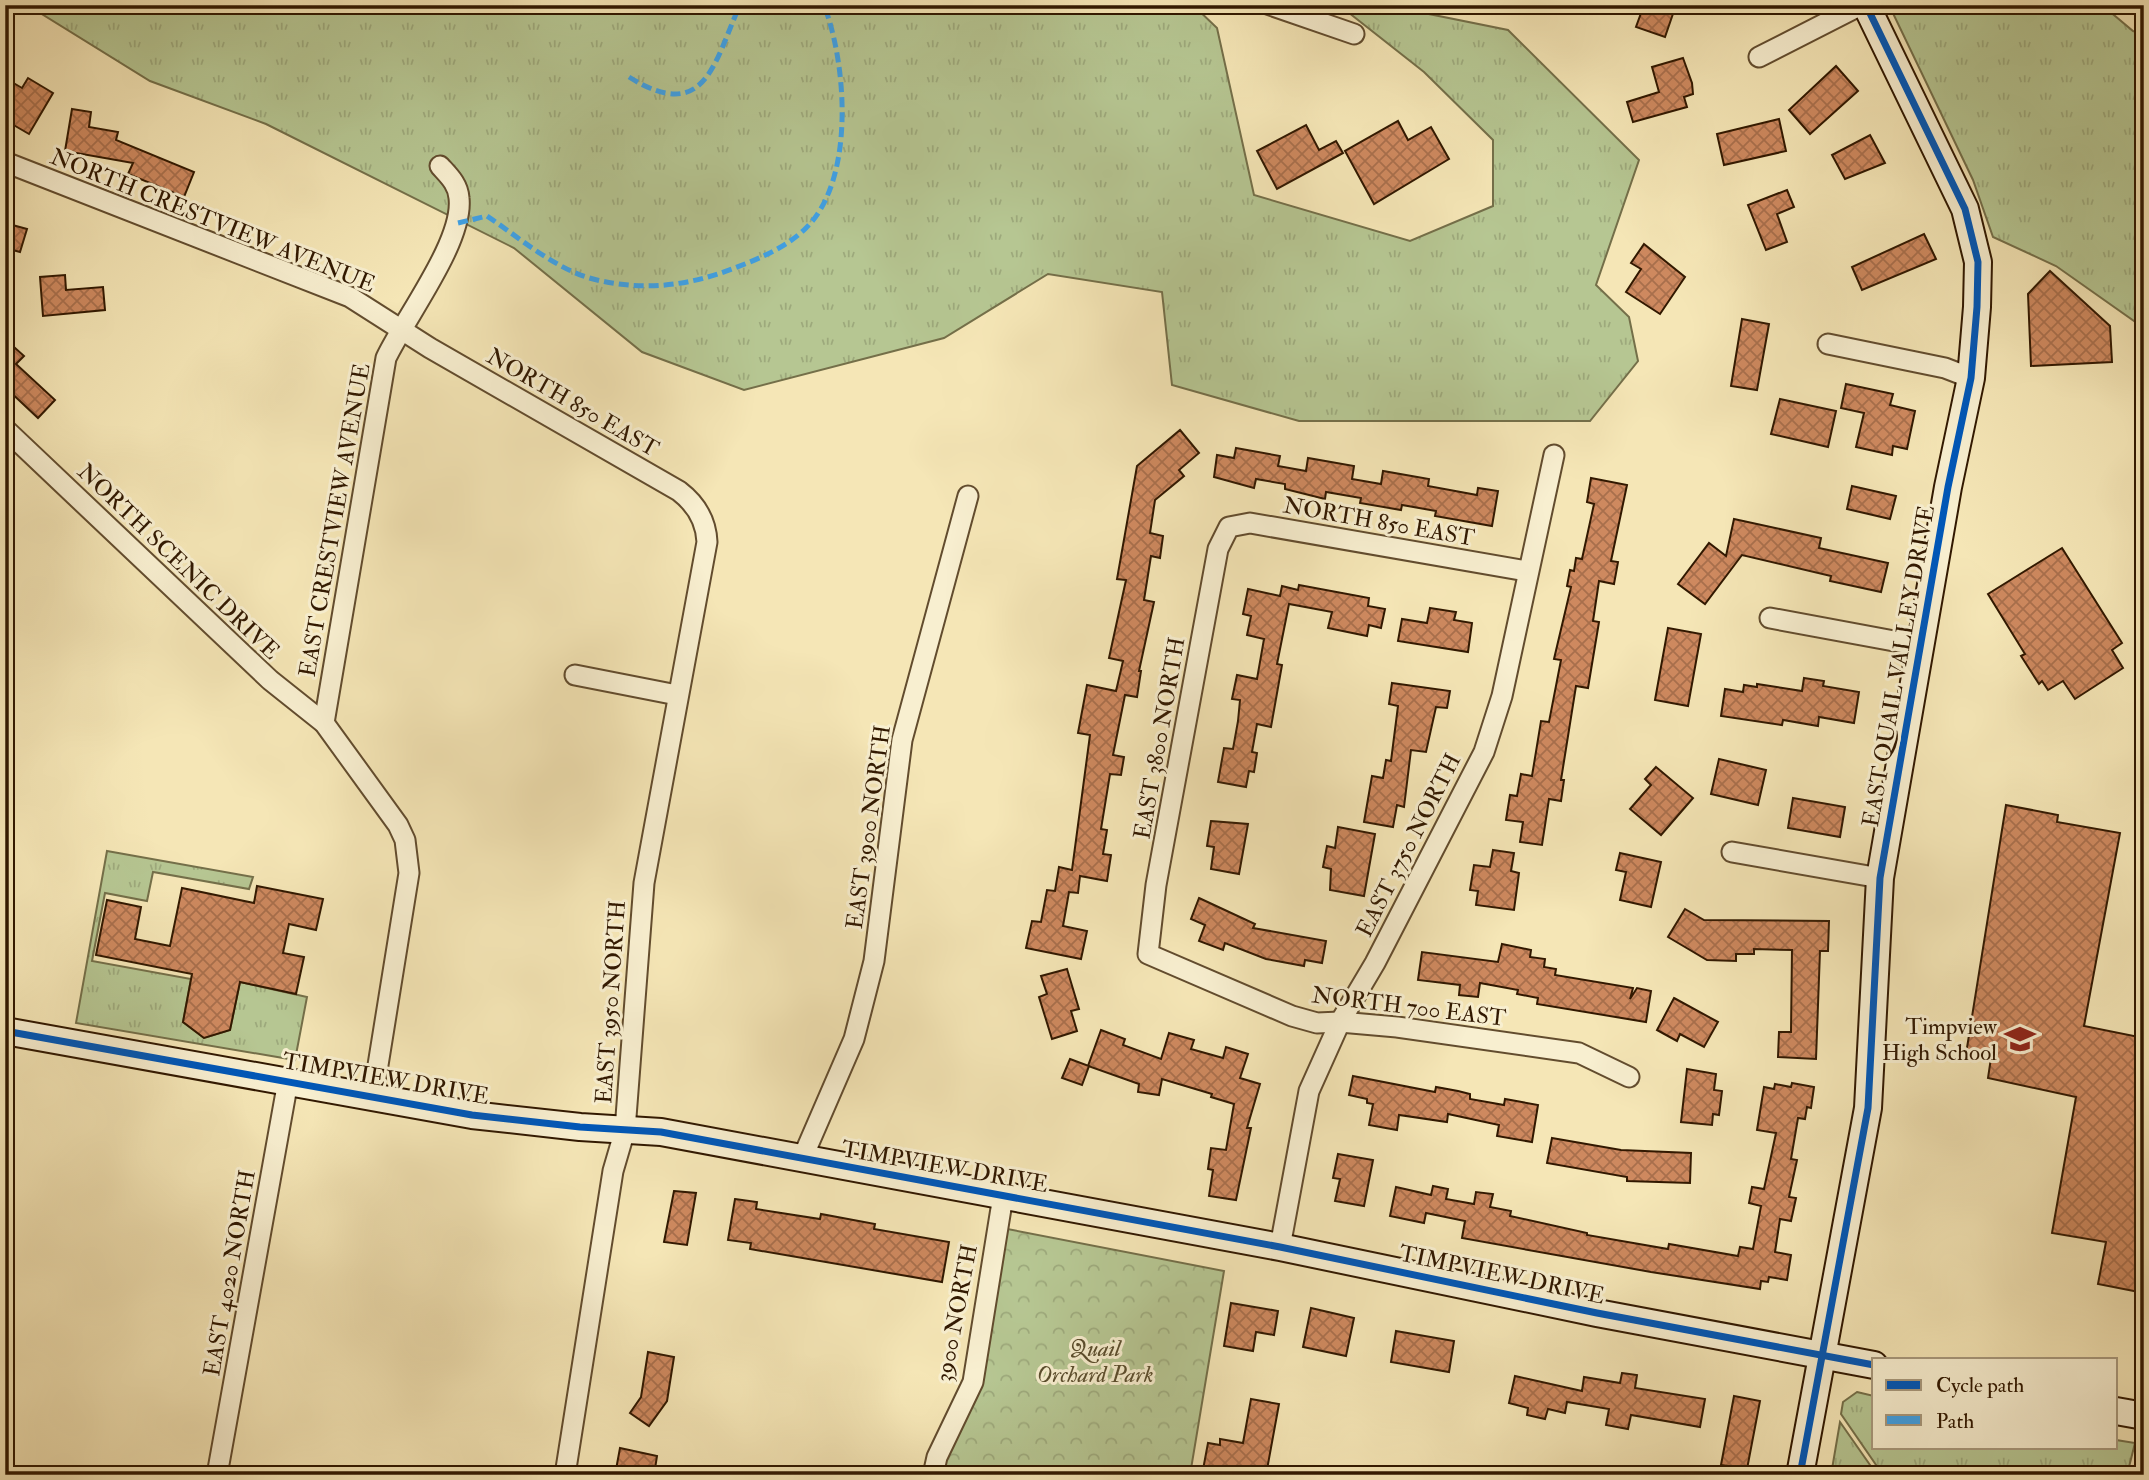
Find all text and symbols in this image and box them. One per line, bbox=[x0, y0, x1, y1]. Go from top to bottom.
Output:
street label: NORTH CRESTVIEW AVENUE bbox=[46, 142, 380, 299]
street label: NORTH 850 EAST bbox=[482, 341, 664, 463]
street label: EAST CRESTVIEW AVENUE bbox=[293, 361, 376, 679]
street label: NORTH SCENIC DRIVE bbox=[71, 457, 286, 666]
street label: NORTH 850 EAST bbox=[1281, 490, 1477, 553]
street label: EAST QUAIL VALLEY DRIVE bbox=[1856, 503, 1941, 829]
street label: EAST 3800 NORTH bbox=[1127, 635, 1192, 841]
street label: EAST 3900 NORTH bbox=[840, 723, 897, 931]
street label: EAST 3750 NORTH bbox=[1350, 748, 1467, 942]
street label: EAST 3950 NORTH bbox=[589, 899, 632, 1105]
street label: NORTH 700 EAST bbox=[1310, 980, 1508, 1033]
place label: Timpview High School bbox=[1882, 1012, 1998, 1067]
school or university icon: Timpview High School bbox=[2003, 1022, 2037, 1056]
street label: TIMPVIEW DRIVE bbox=[280, 1046, 491, 1111]
street label: TIMPVIEW DRIVE bbox=[839, 1134, 1050, 1199]
street label: EAST 4020 NORTH bbox=[197, 1168, 262, 1379]
street label: TIMPVIEW DRIVE bbox=[1397, 1239, 1607, 1310]
street label: 3900 NORTH bbox=[929, 1242, 984, 1384]
park label: Quail Orchard Park bbox=[1036, 1334, 1154, 1389]
legend bbox=[1872, 1358, 2118, 1448]
text: Cycle path bbox=[1936, 1372, 2024, 1399]
text: Path bbox=[1936, 1408, 1974, 1435]

